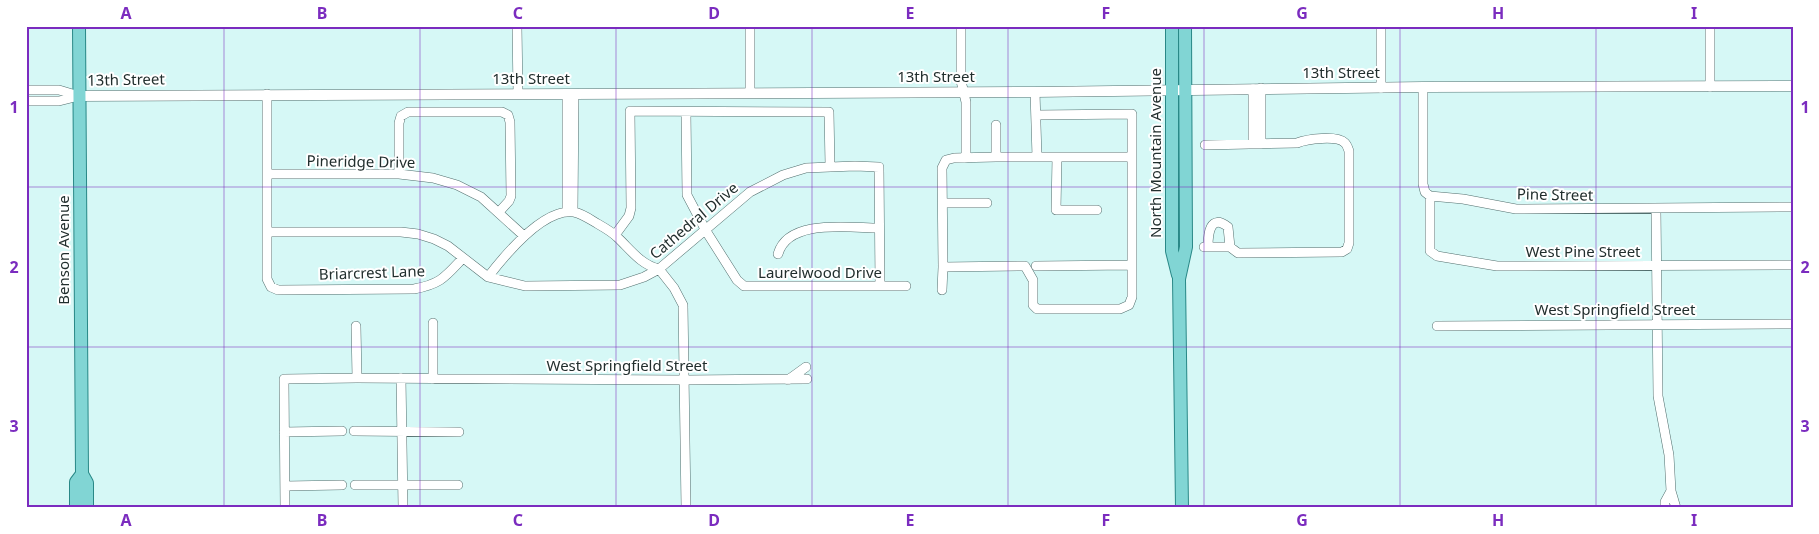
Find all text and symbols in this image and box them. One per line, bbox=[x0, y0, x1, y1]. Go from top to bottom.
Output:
text: A bbox=[120, 2, 132, 24]
text: B bbox=[317, 2, 327, 24]
text: C bbox=[513, 2, 523, 24]
text: D bbox=[708, 2, 720, 24]
text: E bbox=[906, 2, 915, 24]
text: F bbox=[1102, 2, 1110, 24]
text: G bbox=[1296, 2, 1308, 24]
text: H bbox=[1492, 2, 1504, 24]
text: I bbox=[1691, 2, 1697, 24]
street label: 13th Street bbox=[1302, 62, 1380, 82]
street label: 13th Street bbox=[897, 66, 975, 86]
street label: 13th Street bbox=[87, 68, 166, 90]
street label: 13th Street bbox=[492, 68, 570, 88]
street label: North Mountain Avenue bbox=[1145, 68, 1165, 238]
text: 1 bbox=[9, 96, 19, 118]
text: 1 bbox=[1800, 96, 1810, 118]
street label: Pineridge Drive bbox=[307, 150, 416, 172]
street label: Cathedral Drive bbox=[645, 177, 742, 263]
street label: Pine Street bbox=[1517, 183, 1594, 205]
street label: Benson Avenue bbox=[53, 195, 73, 305]
street label: West Pine Street bbox=[1525, 241, 1641, 261]
text: 2 bbox=[9, 256, 19, 278]
text: 2 bbox=[1800, 256, 1810, 278]
street label: Briarcrest Lane bbox=[319, 260, 425, 284]
street label: Laurelwood Drive bbox=[758, 262, 882, 282]
street label: West Springfield Street bbox=[1535, 299, 1696, 319]
street label: West Springfield Street bbox=[547, 355, 708, 375]
text: 3 bbox=[9, 415, 19, 437]
text: 3 bbox=[1800, 415, 1810, 437]
text: A bbox=[120, 509, 132, 531]
text: B bbox=[317, 509, 327, 531]
text: C bbox=[513, 509, 523, 531]
text: D bbox=[708, 509, 720, 531]
text: E bbox=[906, 509, 915, 531]
text: F bbox=[1102, 509, 1110, 531]
text: G bbox=[1296, 509, 1308, 531]
text: H bbox=[1492, 509, 1504, 531]
text: I bbox=[1691, 509, 1697, 531]

